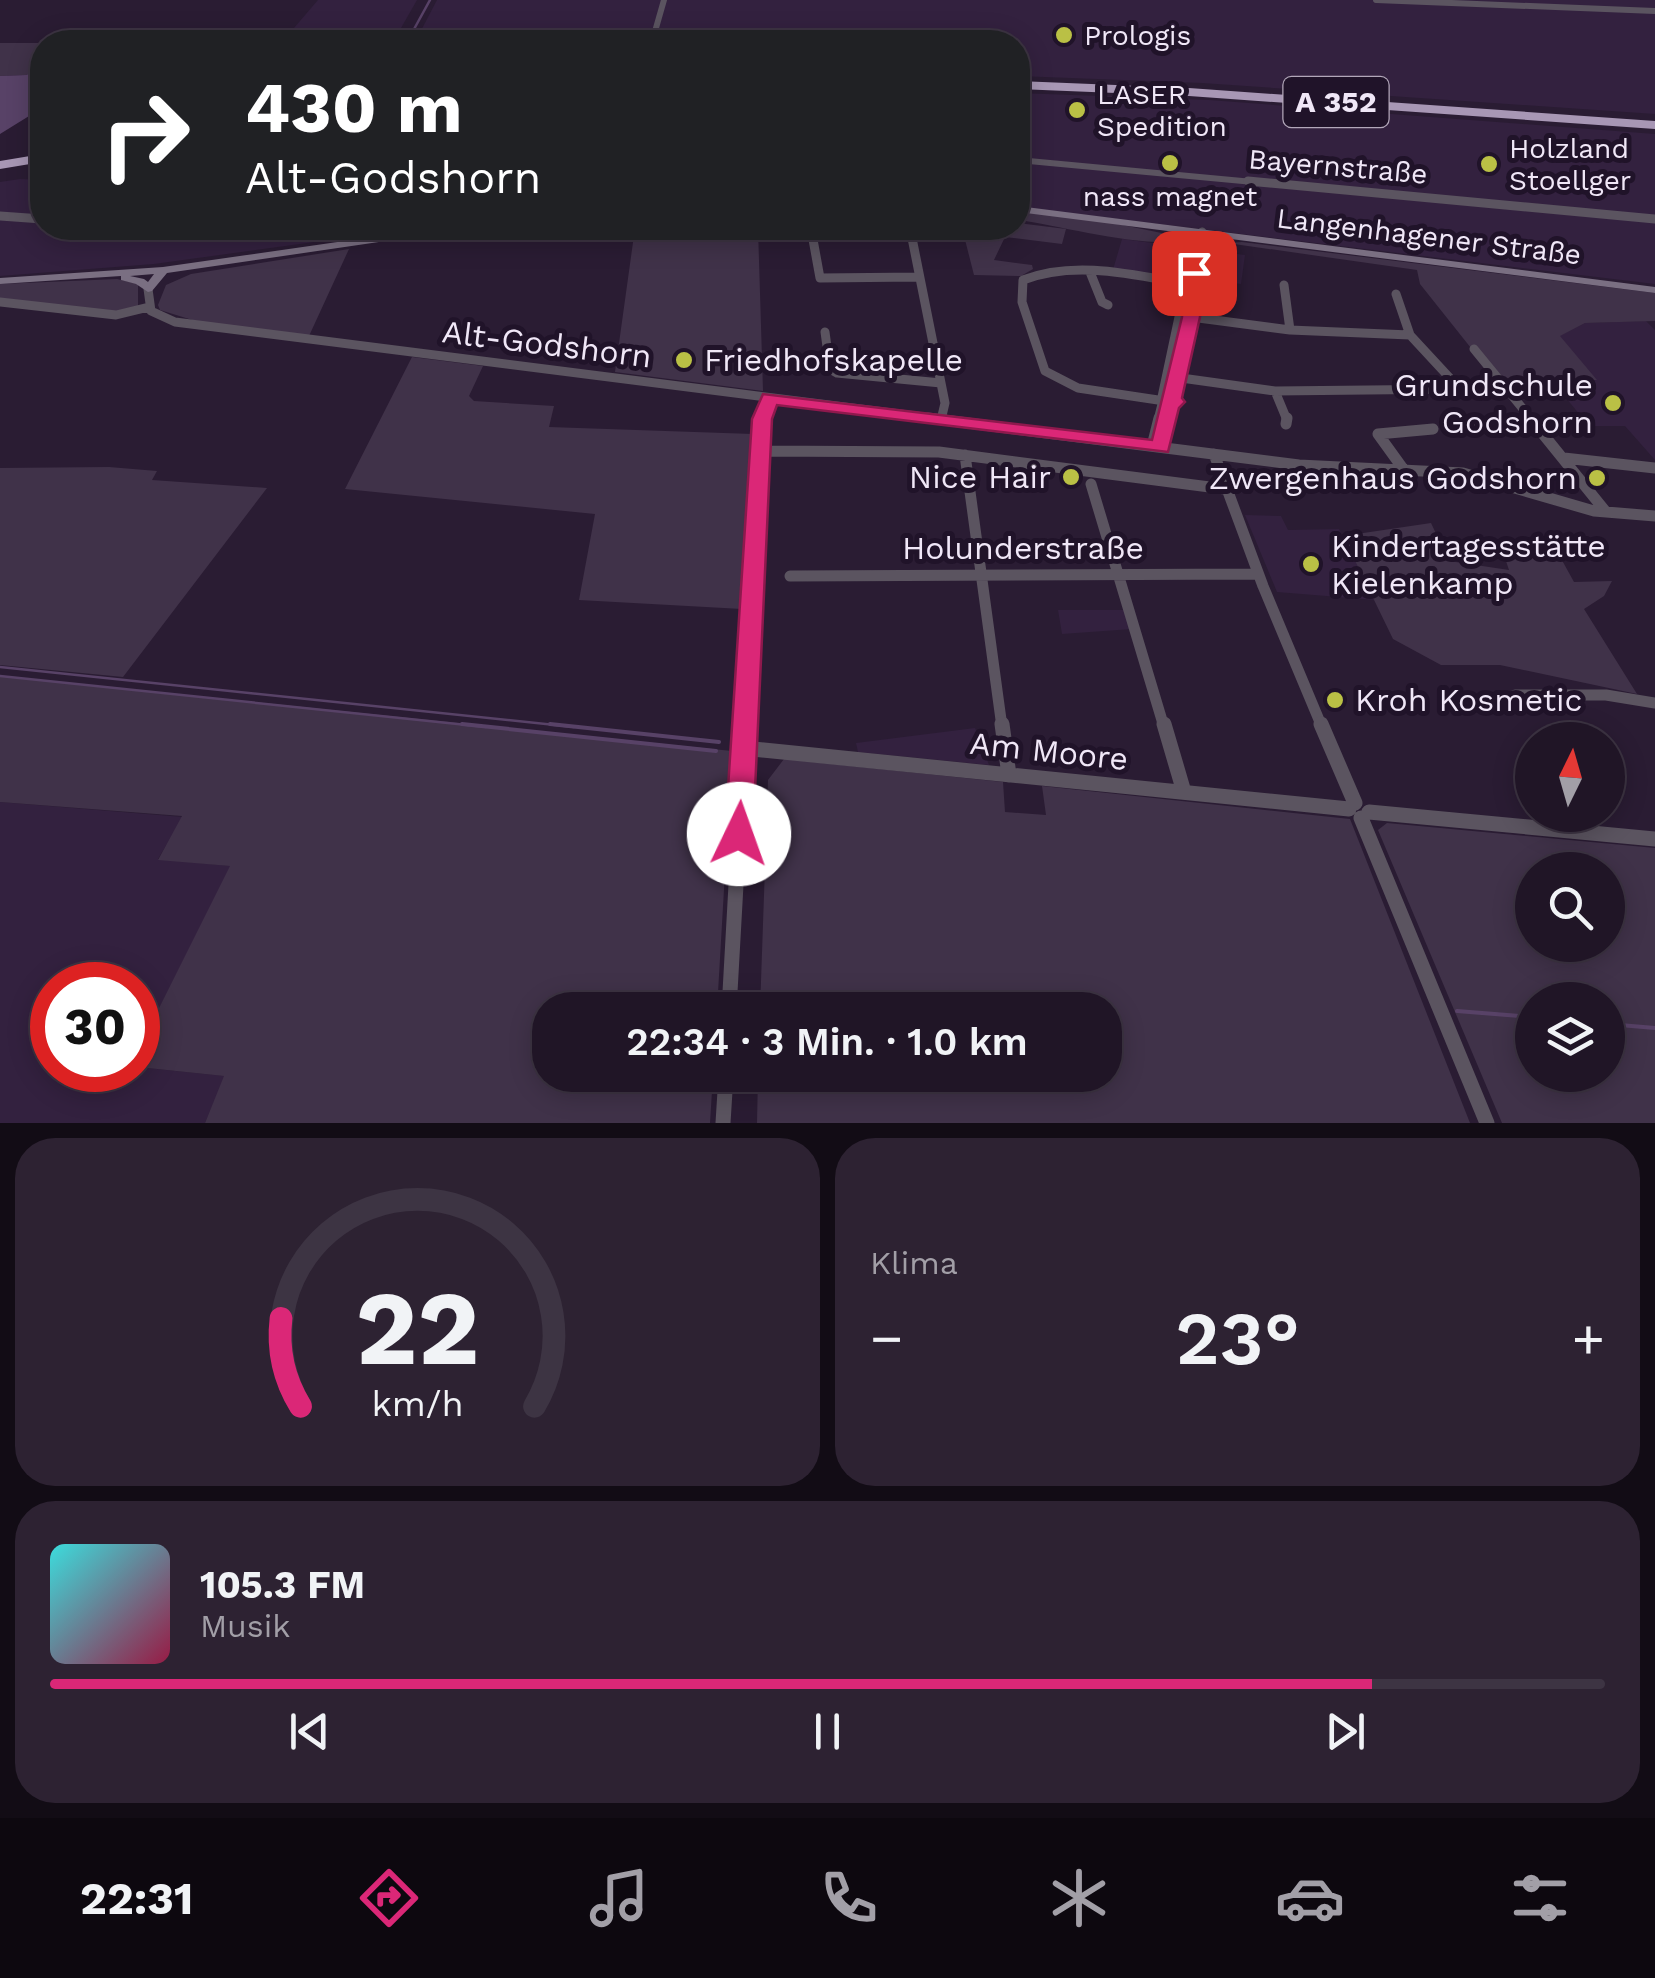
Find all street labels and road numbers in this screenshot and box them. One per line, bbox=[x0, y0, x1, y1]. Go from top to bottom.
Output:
road number: A 352 bbox=[1284, 77, 1388, 127]
street label: Bayernstraße bbox=[1247, 142, 1429, 191]
street label: Langenhagener Straße bbox=[1275, 201, 1583, 272]
street label: Alt-Godshorn bbox=[440, 312, 654, 376]
street label: Holunderstraße bbox=[902, 529, 1144, 567]
street label: Am Moore bbox=[968, 724, 1130, 778]

